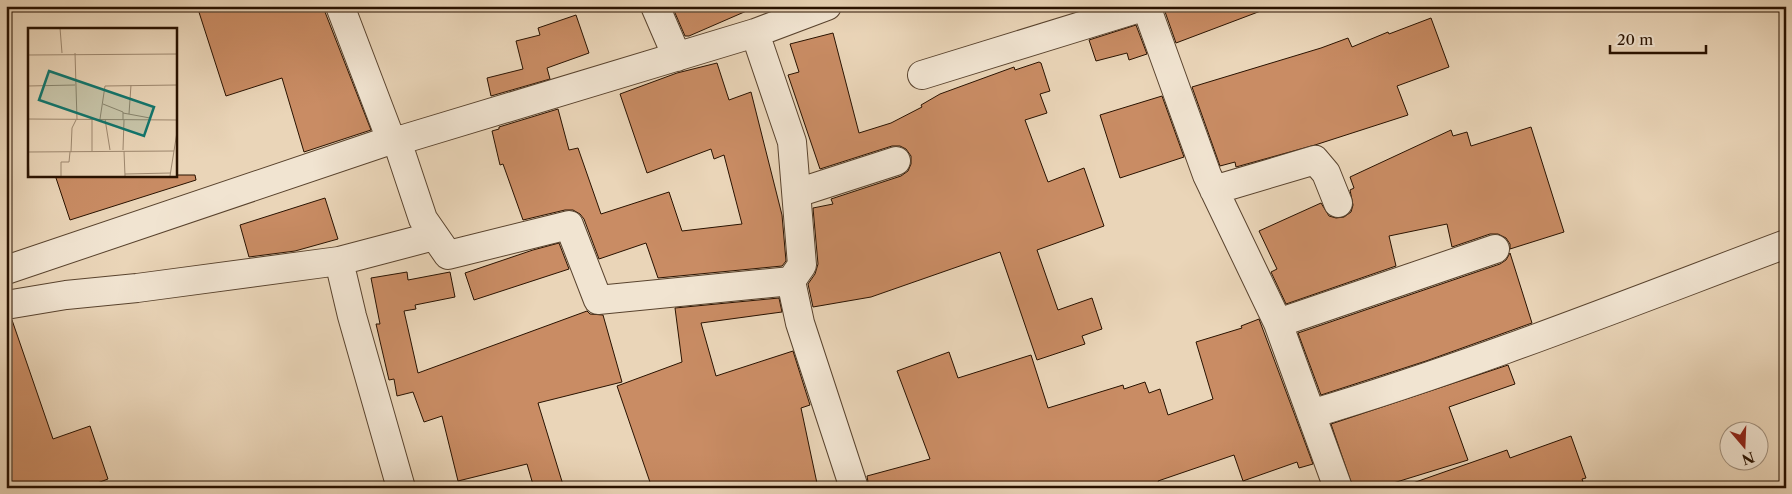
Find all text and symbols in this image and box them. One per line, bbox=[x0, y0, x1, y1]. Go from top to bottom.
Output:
scale bar bbox=[1610, 22, 1706, 54]
inset map bbox=[28, 28, 176, 176]
text: 20 m bbox=[1617, 30, 1653, 49]
north arrow bbox=[1720, 422, 1770, 472]
text: N bbox=[1740, 448, 1757, 469]

